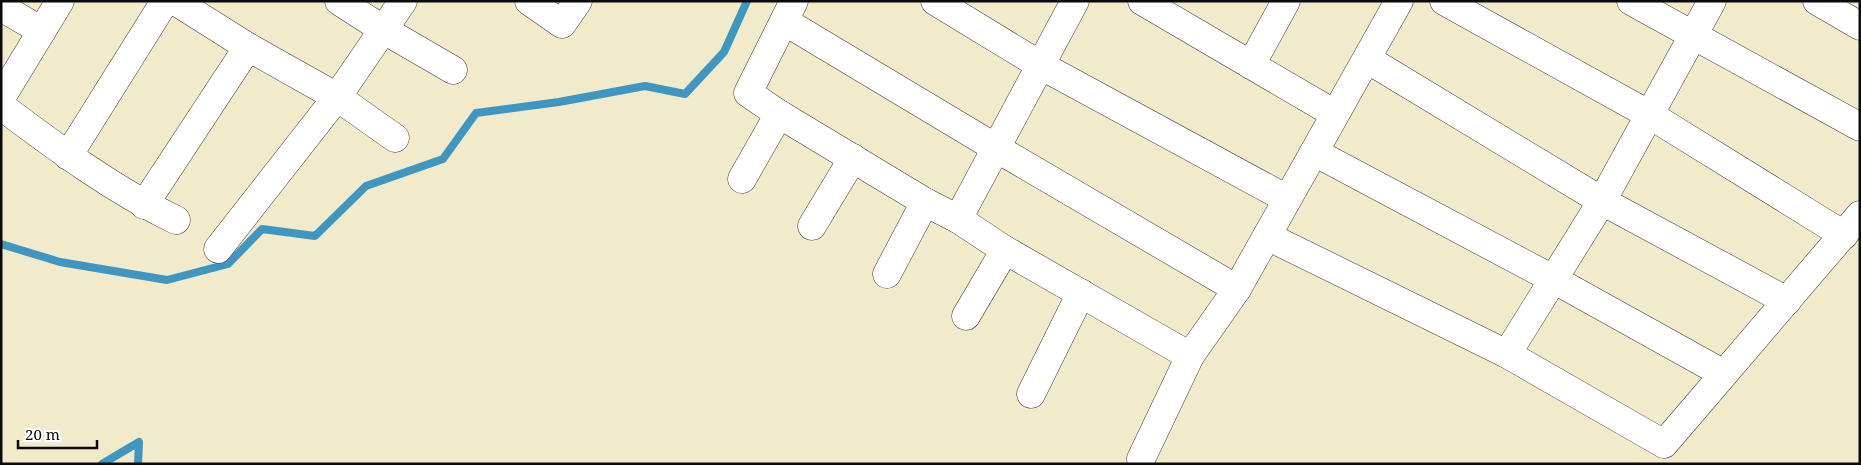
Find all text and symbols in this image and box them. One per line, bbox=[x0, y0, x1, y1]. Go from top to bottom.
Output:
scale bar bbox=[18, 418, 96, 450]
text: 20 m bbox=[25, 424, 60, 444]

